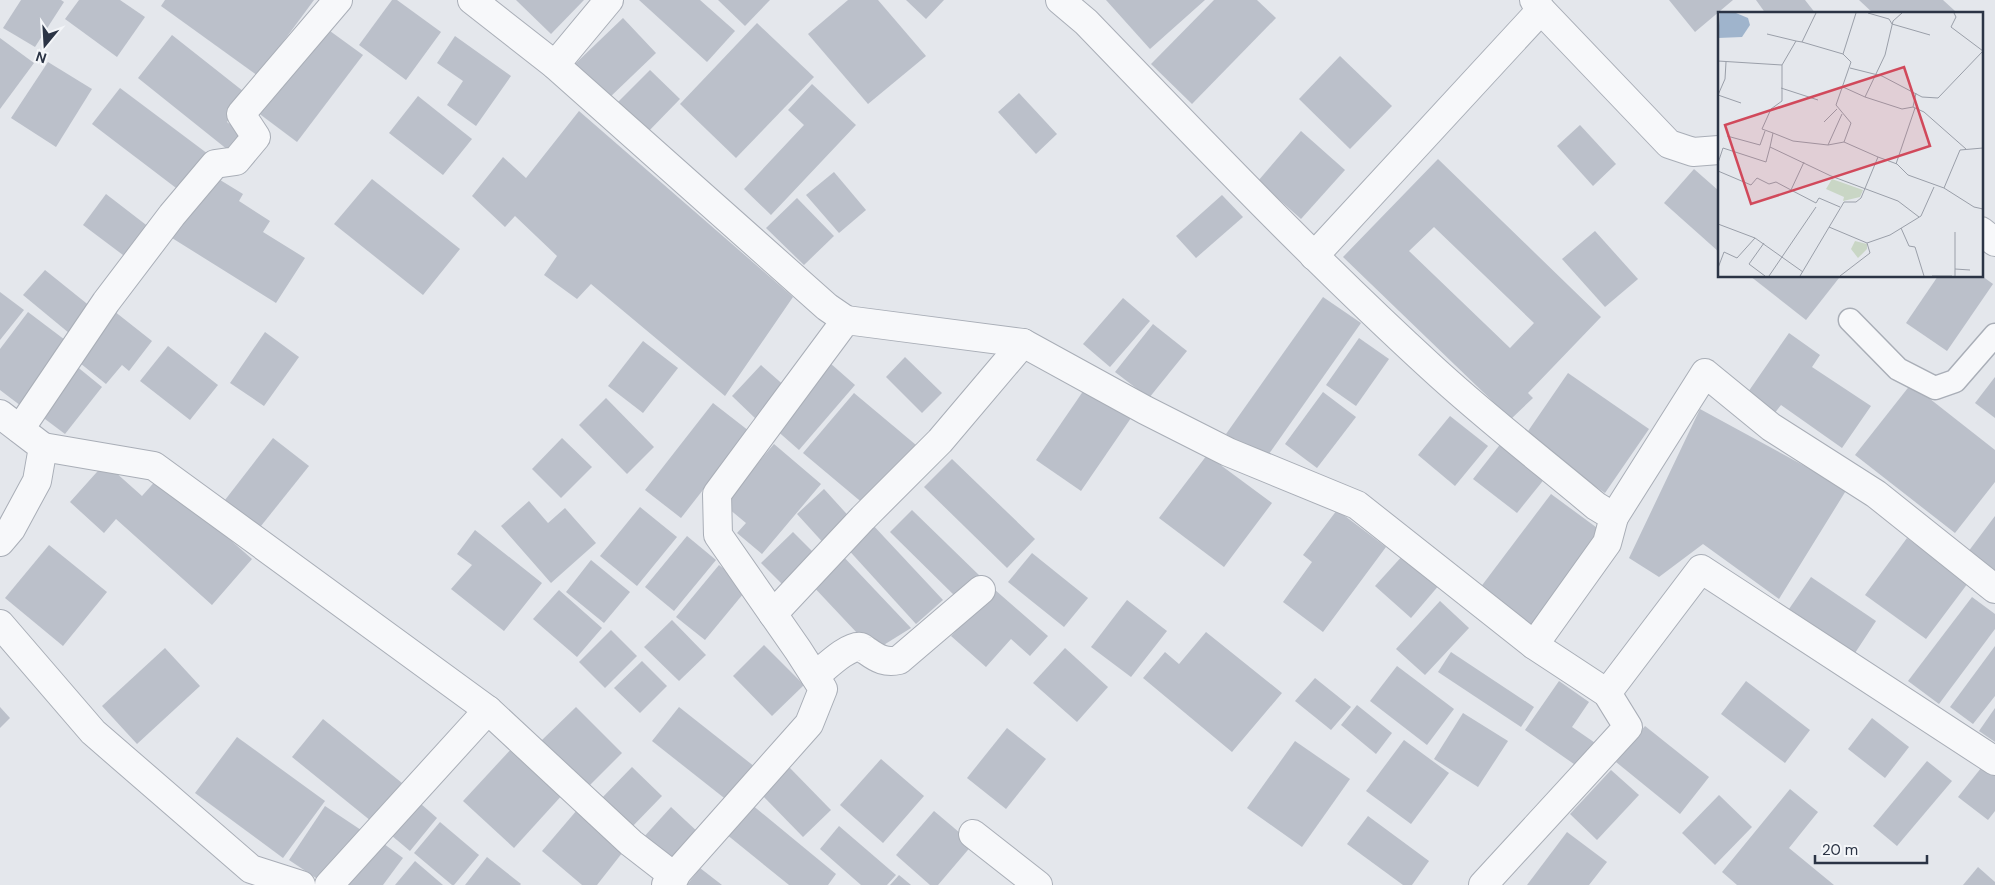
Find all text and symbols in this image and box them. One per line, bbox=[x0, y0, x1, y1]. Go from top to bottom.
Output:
inset map bbox=[1718, 12, 1982, 278]
north arrow bbox=[20, 20, 70, 70]
text: N bbox=[33, 47, 49, 68]
scale bar bbox=[1815, 832, 1928, 864]
text: 20 m bbox=[1822, 840, 1858, 860]

